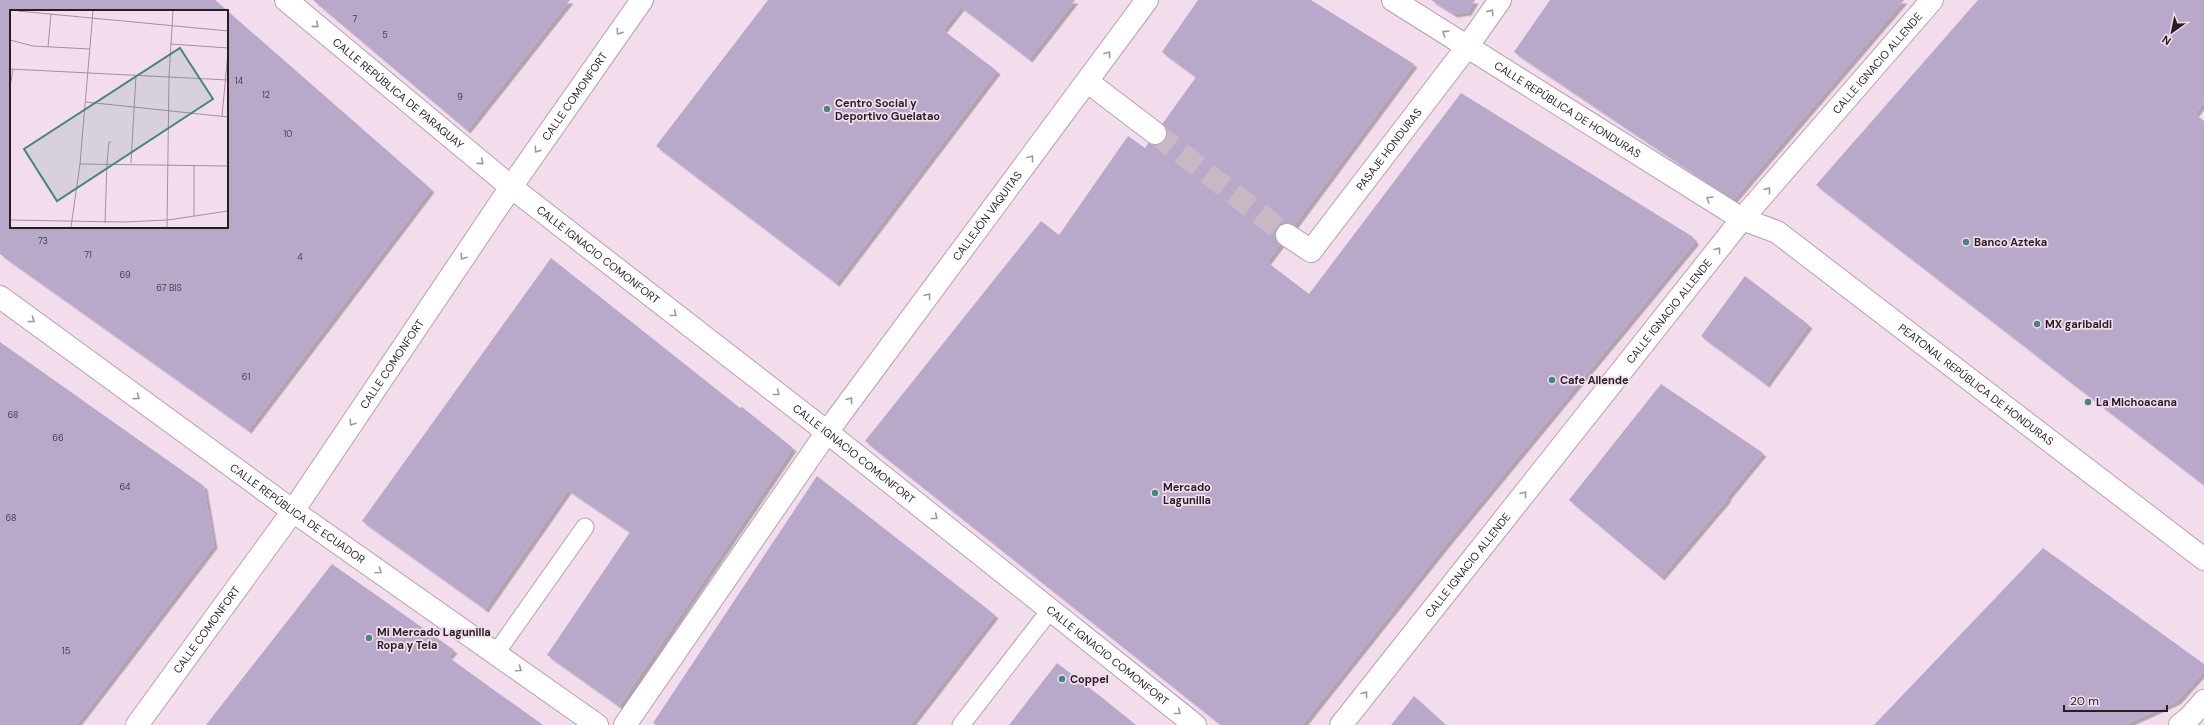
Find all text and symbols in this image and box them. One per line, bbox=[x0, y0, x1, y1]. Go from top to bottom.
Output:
one-way arrow bbox=[1486, 9, 1494, 16]
inset map bbox=[10, 10, 228, 228]
street label: CALLE IGNACIO ALLENDE bbox=[1829, 10, 1925, 117]
north arrow bbox=[2152, 12, 2192, 52]
house number: 7 bbox=[353, 13, 358, 25]
one-way arrow bbox=[312, 20, 319, 27]
one-way arrow bbox=[616, 28, 624, 35]
house number: 5 bbox=[382, 29, 388, 41]
one-way arrow bbox=[1442, 30, 1449, 38]
text: N bbox=[2159, 32, 2174, 48]
street label: CALLE REPÚBLICA DE PARAGUAY bbox=[330, 35, 467, 152]
street label: CALLE COMONFORT bbox=[539, 49, 610, 143]
one-way arrow bbox=[1103, 51, 1110, 58]
street label: CALLE REPÚBLICA DE HONDURAS bbox=[1492, 58, 1643, 161]
house number: 14 bbox=[235, 75, 244, 87]
house number: 12 bbox=[262, 89, 270, 101]
house number: 9 bbox=[457, 91, 463, 103]
place label: Centro Social y Deportivo Guelatao bbox=[835, 96, 940, 123]
marker: Centro Social y Deportivo Guelatao bbox=[822, 104, 832, 114]
street label: PASAJE HONDURAS bbox=[1353, 105, 1425, 193]
house number: 10 bbox=[284, 128, 292, 140]
one-way arrow bbox=[534, 146, 542, 153]
one-way arrow bbox=[1026, 155, 1034, 162]
one-way arrow bbox=[476, 158, 483, 165]
street label: CALLEJÓN VAQUITAS bbox=[949, 168, 1025, 263]
one-way arrow bbox=[1763, 187, 1770, 195]
one-way arrow bbox=[1706, 196, 1713, 203]
street label: CALLE IGNACIO COMONFORT bbox=[534, 203, 663, 307]
house number: 73 bbox=[38, 235, 48, 247]
place label: Banco Azteka bbox=[1974, 235, 2047, 249]
marker: Banco Azteka bbox=[1961, 237, 1971, 247]
one-way arrow bbox=[1714, 247, 1721, 254]
house number: 71 bbox=[84, 249, 92, 261]
house number: 4 bbox=[297, 251, 303, 263]
one-way arrow bbox=[461, 253, 468, 260]
street label: CALLE IGNACIO ALLENDE bbox=[1623, 256, 1715, 366]
house number: 69 bbox=[119, 269, 131, 281]
house number: 67 BIS bbox=[156, 282, 182, 294]
one-way arrow bbox=[923, 293, 931, 300]
one-way arrow bbox=[670, 309, 677, 316]
one-way arrow bbox=[27, 315, 34, 322]
street label: CALLE COMONFORT bbox=[357, 317, 427, 411]
place label: MX garibaldi bbox=[2045, 317, 2112, 331]
marker: MX garibaldi bbox=[2032, 319, 2042, 329]
street label: PEATONAL REPÚBLICA DE HONDURAS bbox=[1896, 321, 2056, 448]
house number: 61 bbox=[242, 371, 250, 383]
place label: Cafe Allende bbox=[1560, 373, 1629, 387]
marker: Cafe Allende bbox=[1547, 375, 1557, 385]
one-way arrow bbox=[773, 388, 780, 395]
one-way arrow bbox=[132, 392, 139, 399]
place label: La Michoacana bbox=[2096, 395, 2177, 409]
marker: La Michoacana bbox=[2083, 397, 2093, 407]
one-way arrow bbox=[846, 398, 853, 405]
street label: CALLE IGNACIO COMONFORT bbox=[790, 401, 918, 506]
house number: 68 bbox=[7, 409, 19, 421]
one-way arrow bbox=[350, 419, 357, 426]
house number: 66 bbox=[52, 432, 64, 444]
street label: CALLE REPÚBLICA DE ECUADOR bbox=[227, 460, 368, 567]
place label: Mercado Lagunilla bbox=[1163, 480, 1211, 507]
house number: 64 bbox=[119, 481, 131, 493]
marker: Mercado Lagunilla bbox=[1150, 488, 1160, 498]
one-way arrow bbox=[1520, 491, 1527, 499]
street label: CALLE IGNACIO ALLENDE bbox=[1422, 510, 1513, 620]
house number: 68 bbox=[5, 512, 17, 524]
one-way arrow bbox=[930, 512, 937, 519]
one-way arrow bbox=[374, 566, 381, 573]
street label: CALLE COMONFORT bbox=[170, 583, 243, 676]
street label: CALLE IGNACIO COMONFORT bbox=[1044, 603, 1171, 708]
place label: Mi Mercado Lagunilla Ropa y Tela bbox=[377, 625, 491, 652]
marker: Mi Mercado Lagunilla Ropa y Tela bbox=[364, 633, 374, 643]
house number: 15 bbox=[62, 645, 70, 657]
one-way arrow bbox=[515, 664, 522, 671]
place label: Coppel bbox=[1070, 672, 1109, 686]
marker: Coppel bbox=[1057, 674, 1067, 684]
scale bar bbox=[2064, 687, 2167, 713]
one-way arrow bbox=[1360, 692, 1367, 699]
text: 20 m bbox=[2070, 693, 2099, 709]
one-way arrow bbox=[1174, 707, 1181, 714]

